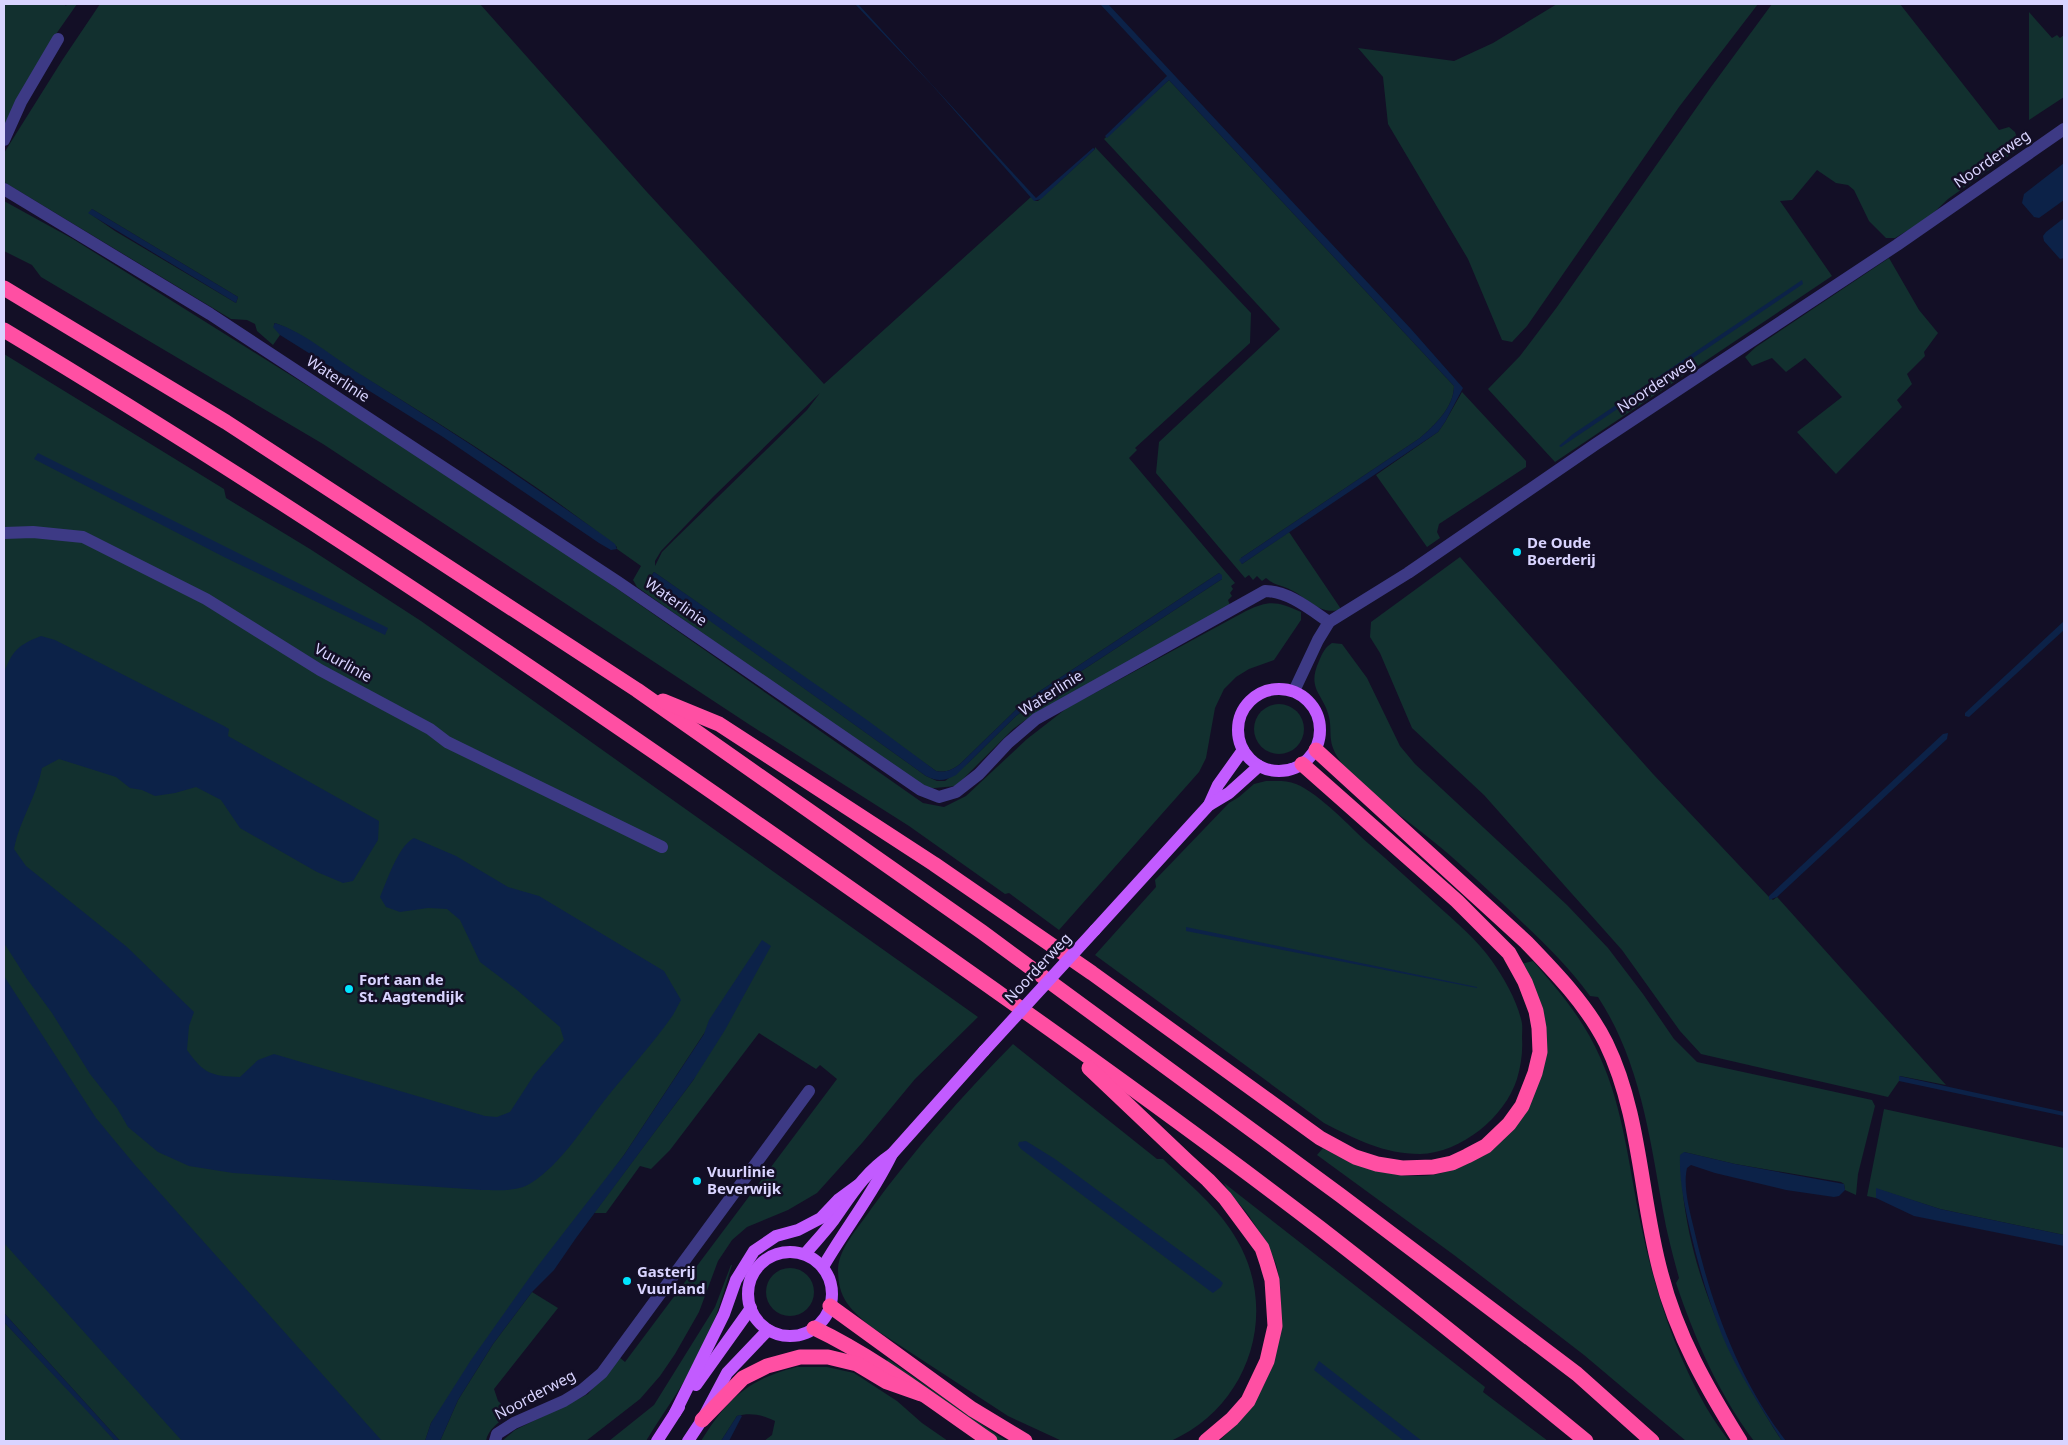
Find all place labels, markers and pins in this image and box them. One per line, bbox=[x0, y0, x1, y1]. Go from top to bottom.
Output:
place label: De Oude Boerderij bbox=[1527, 532, 1596, 569]
marker: De Oude Boerderij bbox=[1511, 546, 1523, 558]
place label: Fort aan de St. Aagtendijk bbox=[359, 969, 464, 1006]
marker: Fort aan de St. Aagtendijk bbox=[343, 983, 355, 995]
place label: Vuurlinie Beverwijk bbox=[707, 1161, 782, 1198]
marker: Vuurlinie Beverwijk bbox=[691, 1175, 703, 1187]
place label: Gasterij Vuurland bbox=[637, 1261, 706, 1298]
marker: Gasterij Vuurland bbox=[621, 1275, 633, 1287]

